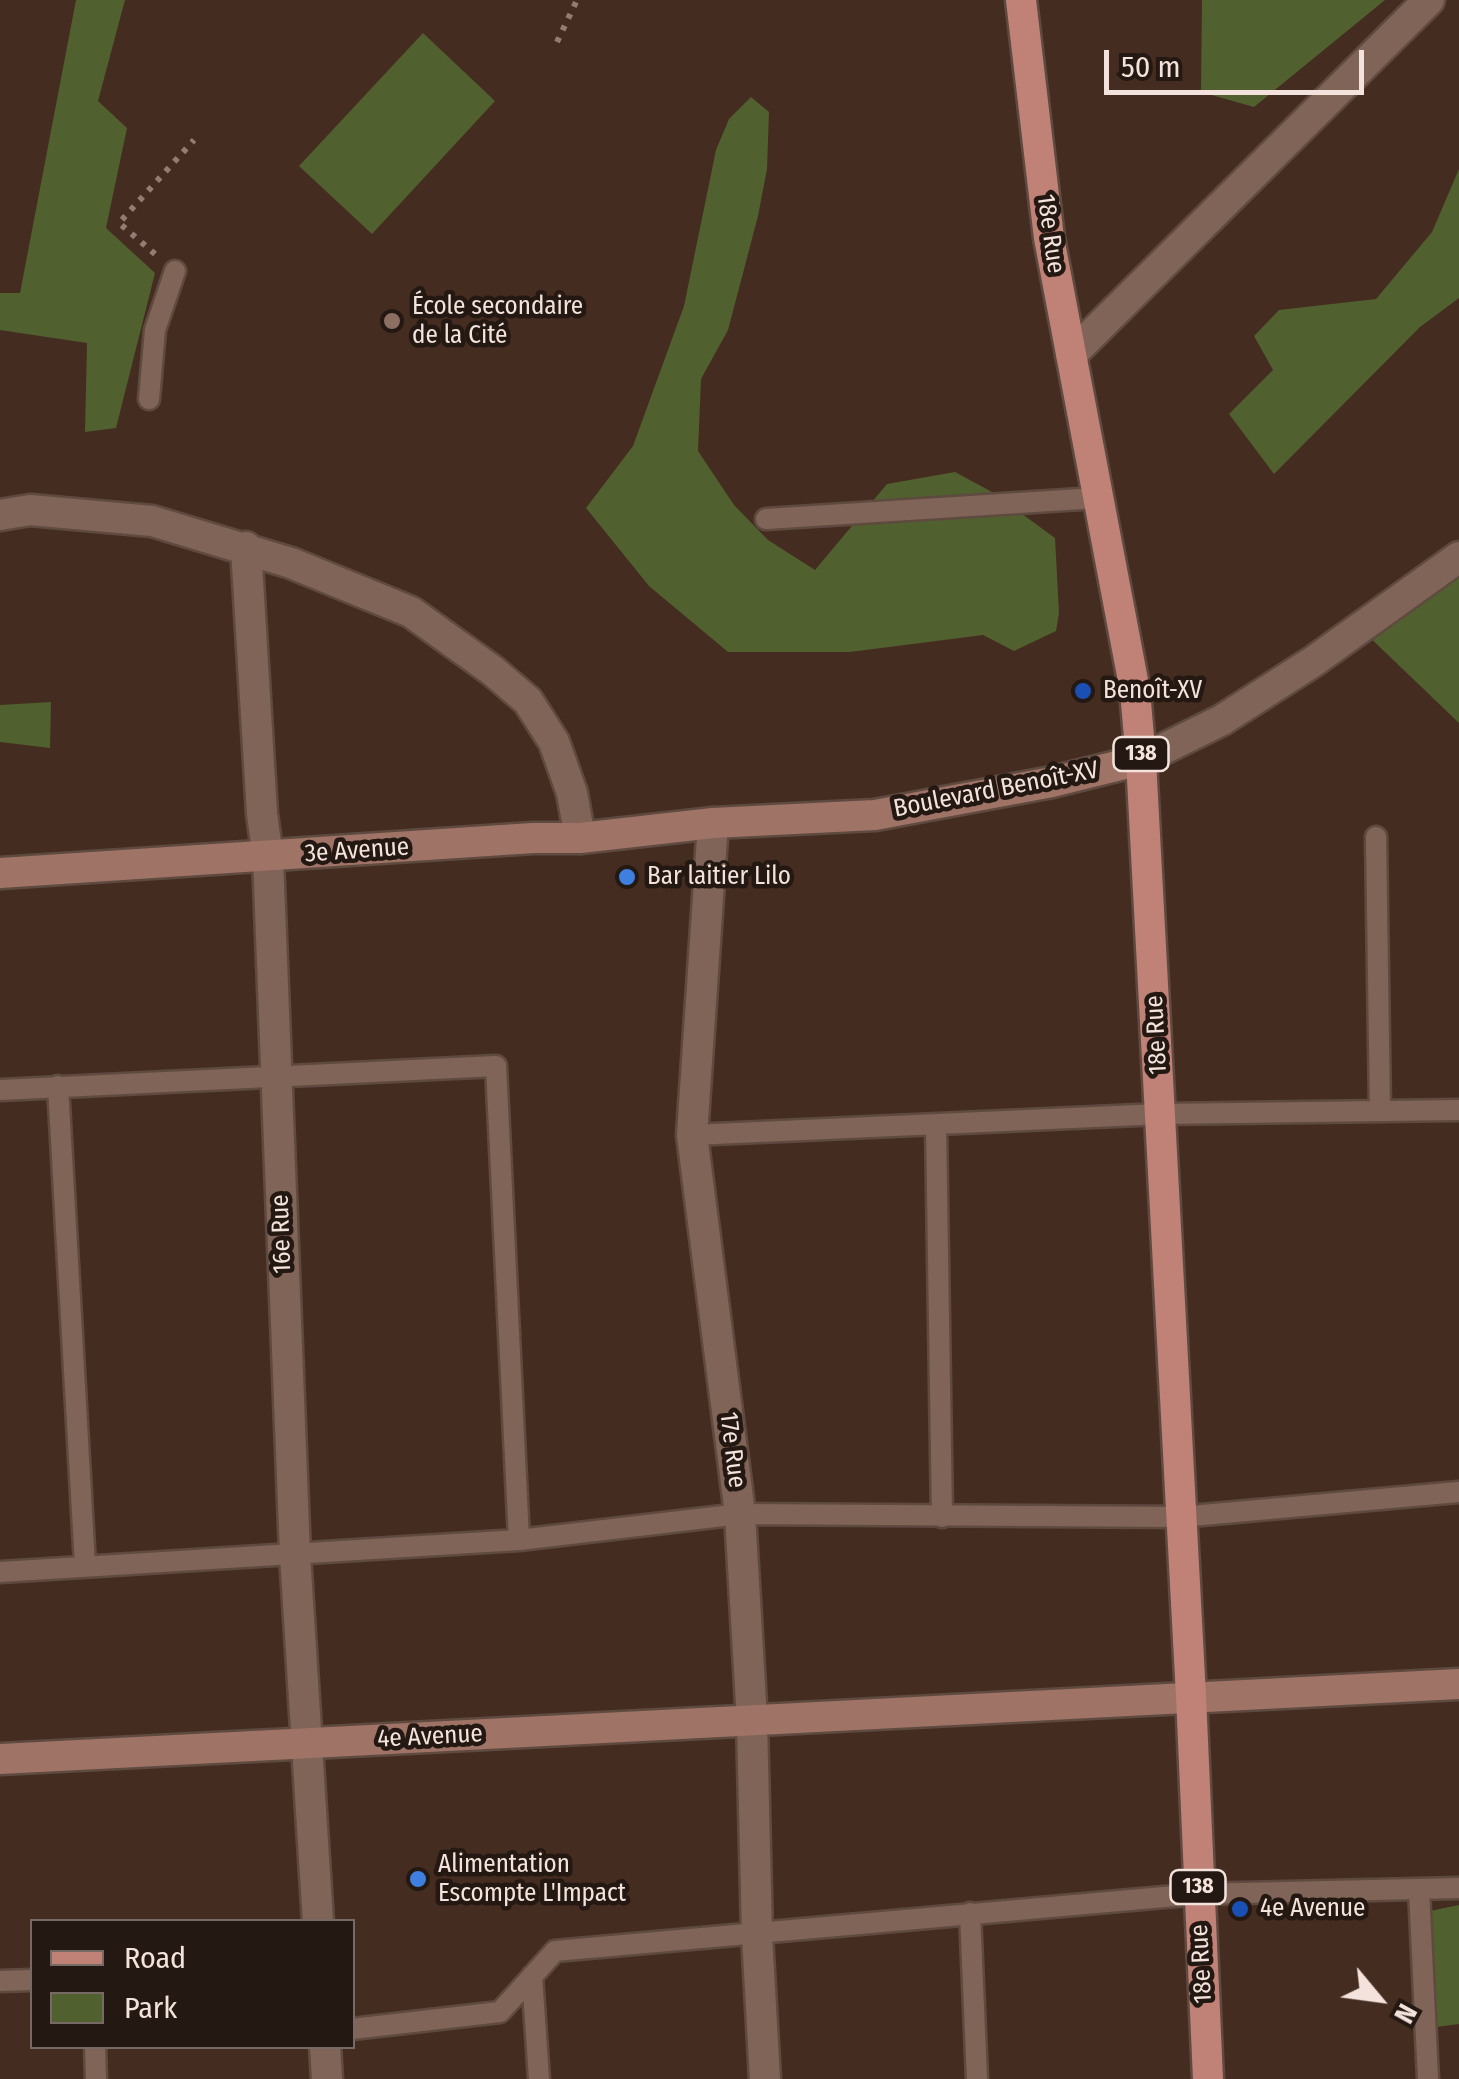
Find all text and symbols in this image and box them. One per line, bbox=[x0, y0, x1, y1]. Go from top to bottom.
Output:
scale bar bbox=[1109, 30, 1369, 92]
text: 50 m bbox=[1121, 49, 1181, 85]
street label: 18e Rue bbox=[1030, 193, 1070, 275]
place label: École secondaire de la Cité bbox=[412, 292, 583, 351]
marker: École secondaire de la Cité bbox=[381, 310, 403, 332]
place label: Benoît-XV bbox=[1103, 676, 1202, 706]
marker: Benoît-XV bbox=[1072, 680, 1094, 702]
road number: 138 bbox=[1114, 737, 1168, 771]
street label: Boulevard Benoît-XV bbox=[891, 755, 1101, 825]
street label: 3e Avenue bbox=[304, 832, 410, 870]
place label: Bar laitier Lilo bbox=[647, 862, 791, 892]
marker: Bar laitier Lilo bbox=[616, 866, 638, 888]
street label: 18e Rue bbox=[1140, 995, 1174, 1075]
street label: 16e Rue bbox=[266, 1194, 298, 1274]
street label: 17e Rue bbox=[712, 1410, 752, 1490]
street label: 4e Avenue bbox=[377, 1719, 483, 1755]
place label: Alimentation Escompte L'Impact bbox=[438, 1850, 626, 1909]
marker: Alimentation Escompte L'Impact bbox=[407, 1868, 429, 1890]
road number: 138 bbox=[1170, 1870, 1226, 1904]
place label: 4e Avenue bbox=[1260, 1894, 1365, 1924]
marker: 4e Avenue bbox=[1229, 1898, 1251, 1920]
legend bbox=[30, 1919, 355, 2049]
street label: 18e Rue bbox=[1185, 1924, 1219, 2004]
text: Road bbox=[124, 1940, 186, 1976]
north arrow bbox=[1329, 1949, 1429, 2049]
text: Park bbox=[124, 1990, 177, 2026]
text: N bbox=[1387, 1998, 1424, 2029]

